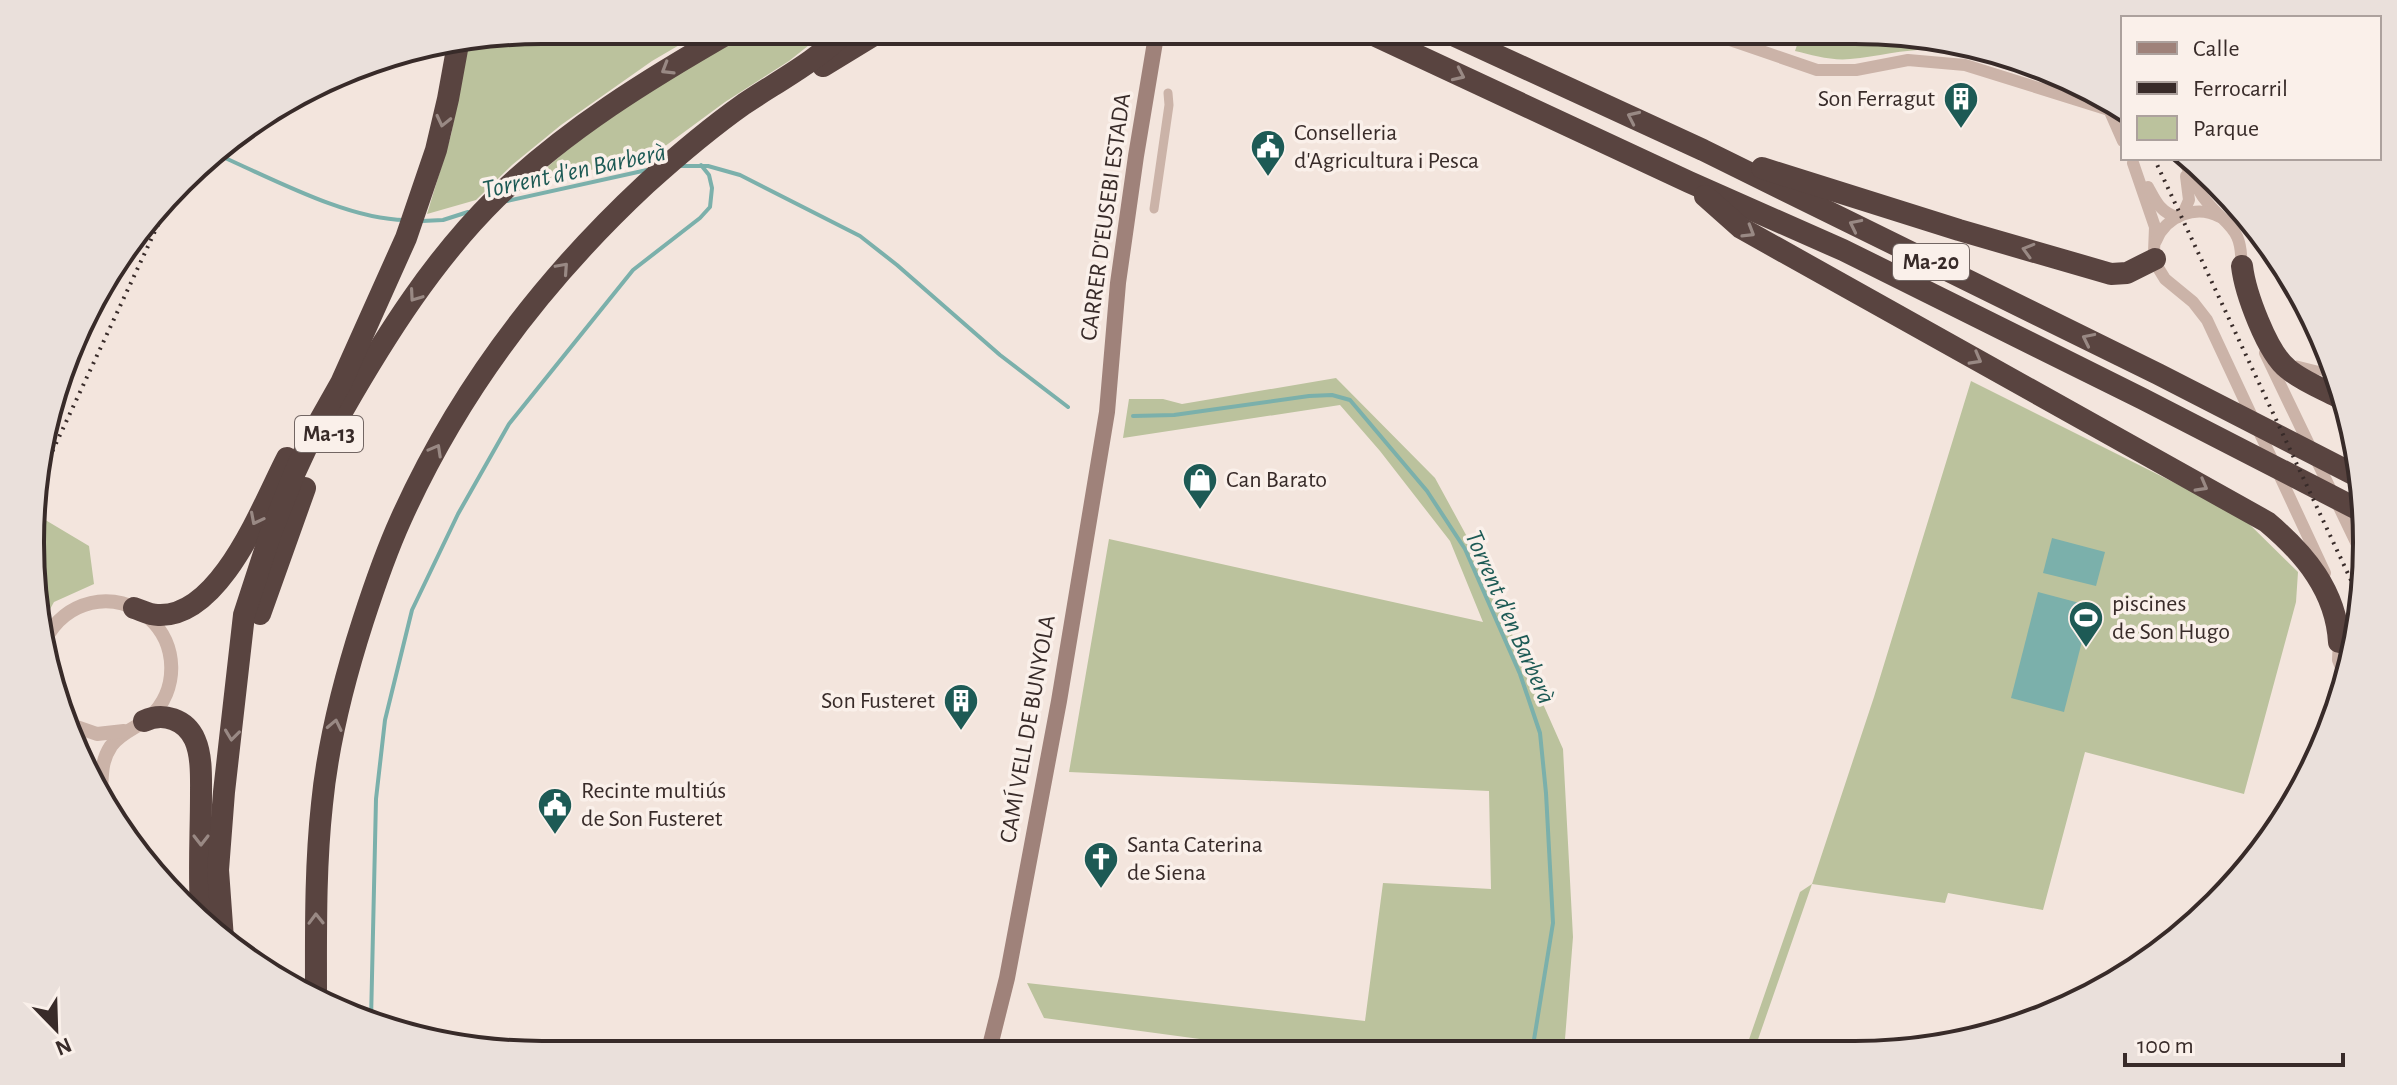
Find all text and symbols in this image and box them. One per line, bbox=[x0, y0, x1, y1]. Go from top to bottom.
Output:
legend bbox=[2121, 16, 2381, 160]
text: Calle bbox=[2193, 37, 2240, 61]
one-way arrow bbox=[661, 59, 675, 74]
one-way arrow bbox=[1451, 65, 1466, 81]
text: Ferrocarril bbox=[2193, 77, 2288, 101]
building icon: Son Ferragut bbox=[1942, 80, 1980, 130]
place label: Son Ferragut bbox=[1818, 87, 1935, 111]
street label: CARRER D'EUSEBI ESTADA bbox=[1077, 92, 1135, 342]
one-way arrow bbox=[1626, 111, 1641, 127]
one-way arrow bbox=[436, 113, 453, 127]
text: Parque bbox=[2193, 117, 2259, 141]
place label: Conselleria d'Agricultura i Pesca bbox=[1294, 121, 1479, 173]
public building icon: Conselleria d'Agricultura i Pesca bbox=[1249, 128, 1287, 178]
water label: Torrent d'en Barberà bbox=[480, 139, 668, 203]
one-way arrow bbox=[1849, 219, 1863, 235]
one-way arrow bbox=[1740, 222, 1755, 237]
one-way arrow bbox=[2021, 243, 2035, 259]
road number: Ma-20 bbox=[1893, 244, 1969, 280]
one-way arrow bbox=[553, 263, 568, 278]
one-way arrow bbox=[410, 288, 425, 302]
one-way arrow bbox=[2082, 334, 2097, 349]
one-way arrow bbox=[1967, 349, 1982, 364]
road number: Ma-13 bbox=[295, 416, 363, 452]
one-way arrow bbox=[426, 444, 442, 459]
shop icon: Can Barato bbox=[1181, 461, 1219, 511]
place label: Can Barato bbox=[1226, 468, 1327, 492]
one-way arrow bbox=[2193, 476, 2208, 492]
one-way arrow bbox=[250, 511, 265, 525]
water label: Torrent d'en Barberà bbox=[1460, 526, 1560, 708]
place label: piscines de Son Hugo bbox=[2112, 592, 2230, 644]
sports icon: piscines de Son Hugo bbox=[2067, 599, 2105, 649]
street label: CAMÍ VELL DE BUNYOLA bbox=[994, 613, 1060, 845]
building icon: Son Fusteret bbox=[942, 682, 980, 732]
place label: Son Fusteret bbox=[821, 689, 935, 713]
one-way arrow bbox=[326, 719, 343, 733]
one-way arrow bbox=[224, 728, 241, 742]
place label: Recinte multiús de Son Fusteret bbox=[581, 779, 726, 831]
public building icon: Recinte multiús de Son Fusteret bbox=[536, 786, 574, 836]
place label: Santa Caterina de Siena bbox=[1127, 833, 1263, 885]
one-way arrow bbox=[192, 834, 210, 847]
church icon: Santa Caterina de Siena bbox=[1082, 840, 1120, 890]
one-way arrow bbox=[307, 912, 324, 925]
north arrow bbox=[16, 989, 96, 1069]
scale bar bbox=[2125, 1017, 2343, 1067]
text: N bbox=[52, 1033, 75, 1060]
text: 100 m bbox=[2137, 1034, 2194, 1058]

